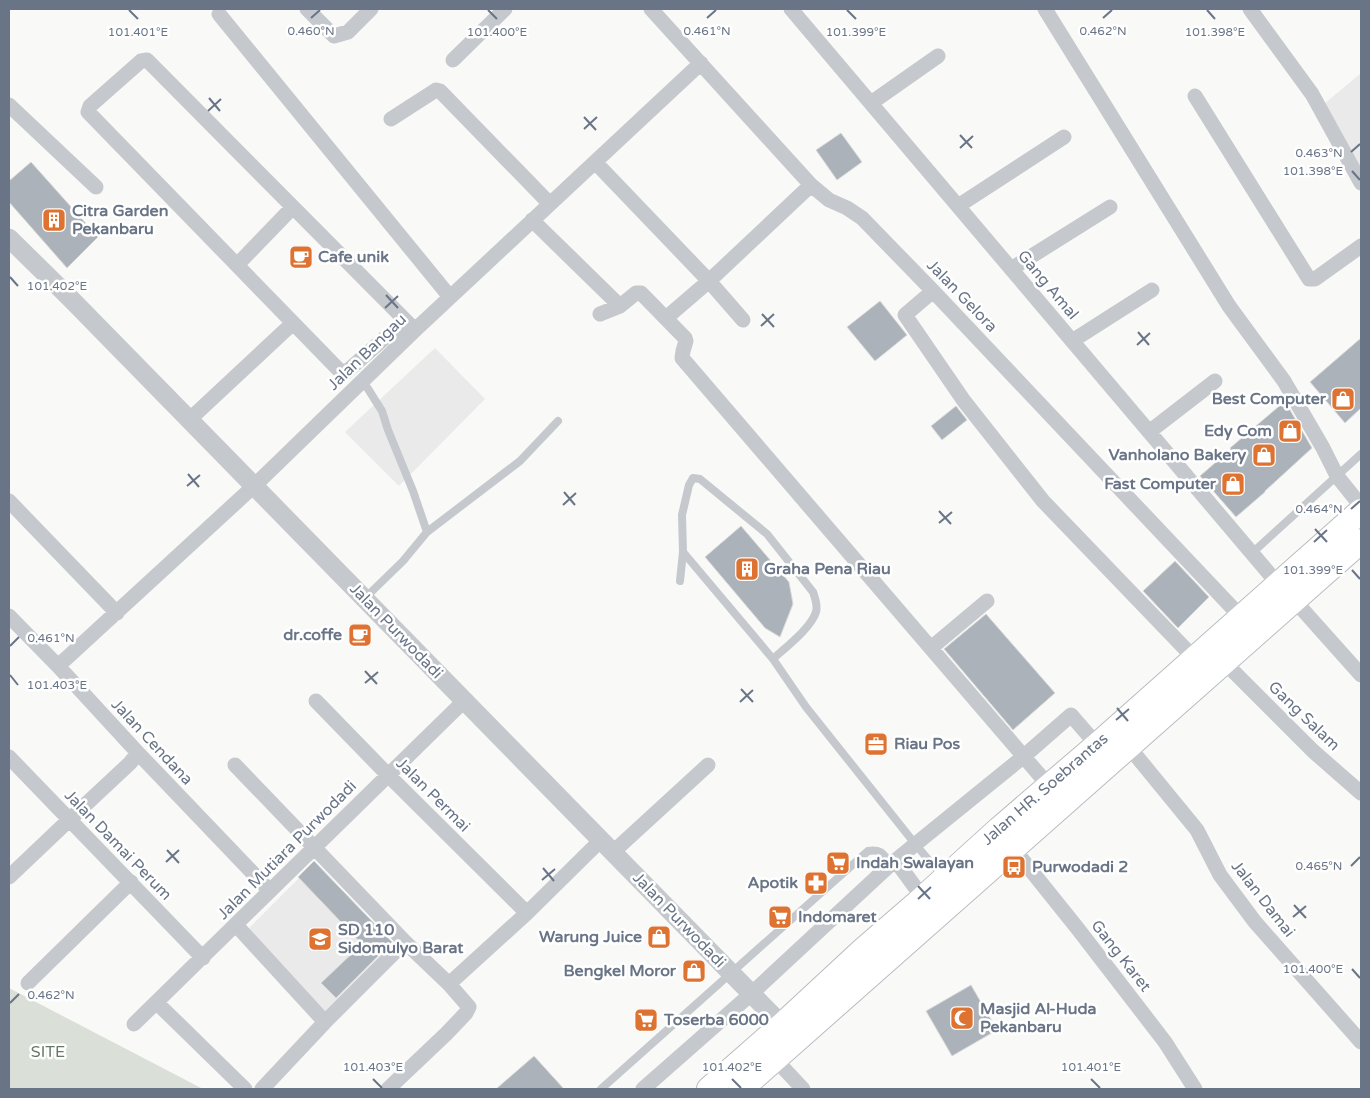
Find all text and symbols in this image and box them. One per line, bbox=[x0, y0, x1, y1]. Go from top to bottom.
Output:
text: 0.460°N bbox=[287, 24, 335, 38]
text: 0.461°N bbox=[683, 24, 731, 38]
text: 0.462°N bbox=[1079, 24, 1127, 38]
text: 101.401°E bbox=[108, 25, 168, 39]
text: 101.400°E bbox=[467, 25, 527, 39]
text: 101.399°E bbox=[826, 25, 887, 39]
text: 101.398°E bbox=[1185, 25, 1246, 39]
text: 0.463°N bbox=[1295, 146, 1343, 160]
text: 101.398°E bbox=[1283, 164, 1344, 178]
place label: Citra Garden Pekanbaru bbox=[72, 201, 168, 239]
building icon: Citra Garden Pekanbaru bbox=[41, 207, 67, 233]
cafe icon: Cafe unik bbox=[288, 244, 314, 270]
street label: Gang Amal bbox=[1013, 246, 1083, 324]
place label: Cafe unik bbox=[318, 247, 389, 267]
street label: Jalan Gelora bbox=[922, 255, 1002, 337]
text: 101.402°E bbox=[27, 279, 87, 293]
street label: Jalan Bangau bbox=[323, 309, 411, 395]
shop icon: Best Computer bbox=[1330, 386, 1356, 412]
place label: Best Computer bbox=[1212, 389, 1327, 409]
shop icon: Edy Com bbox=[1277, 418, 1303, 444]
place label: Edy Com bbox=[1204, 421, 1272, 441]
shop icon: Vanholano Bakery bbox=[1251, 442, 1277, 468]
place label: Vanholano Bakery bbox=[1109, 445, 1246, 465]
shop icon: Fast Computer bbox=[1220, 471, 1246, 497]
place label: Fast Computer bbox=[1104, 474, 1217, 494]
text: 0.464°N bbox=[1295, 502, 1343, 516]
building icon: Graha Pena Riau bbox=[734, 556, 760, 582]
place label: Graha Pena Riau bbox=[764, 559, 891, 579]
text: 101.399°E bbox=[1283, 563, 1344, 577]
street label: Jalan Purwodadi bbox=[345, 579, 447, 683]
cafe icon: dr.coffe bbox=[347, 622, 373, 648]
place label: dr.coffe bbox=[283, 625, 342, 645]
text: 0.461°N bbox=[27, 631, 75, 645]
street label: Gang Salam bbox=[1264, 677, 1344, 755]
text: 101.403°E bbox=[27, 678, 87, 692]
street label: Jalan Cendana bbox=[107, 695, 197, 789]
street label: Jalan HR. Soebrantas bbox=[978, 729, 1112, 849]
office icon: Riau Pos bbox=[863, 731, 889, 757]
place label: Riau Pos bbox=[894, 734, 960, 754]
street label: Jalan Permai bbox=[392, 754, 474, 836]
street label: Jalan Mutiara Purwodadi bbox=[213, 776, 361, 924]
street label: Jalan Damai Perum bbox=[60, 785, 176, 905]
supermarket icon: Indah Swalayan bbox=[825, 850, 851, 876]
place label: Indah Swalayan bbox=[856, 853, 974, 873]
bus stop icon: Purwodadi 2 bbox=[1001, 854, 1027, 880]
place label: Purwodadi 2 bbox=[1032, 857, 1128, 877]
street label: Jalan Damai bbox=[1227, 857, 1299, 941]
text: 0.465°N bbox=[1296, 859, 1342, 873]
street label: Jalan Purwodadi bbox=[628, 868, 730, 972]
pharmacy icon: Apotik bbox=[803, 870, 829, 896]
place label: Apotik bbox=[748, 873, 798, 893]
supermarket icon: Indomaret bbox=[767, 904, 793, 930]
place label: Indomaret bbox=[798, 907, 878, 927]
street label: Gang Karet bbox=[1087, 916, 1155, 996]
place label: SD 110 Sidomulyo Barat bbox=[338, 920, 464, 958]
shop icon: Warung Juice bbox=[646, 924, 672, 950]
school or university icon: SD 110 Sidomulyo Barat bbox=[307, 926, 333, 952]
place label: Warung Juice bbox=[539, 927, 642, 947]
shop icon: Bengkel Moror bbox=[681, 958, 707, 984]
place label: Bengkel Moror bbox=[564, 961, 677, 981]
text: 101.400°E bbox=[1283, 962, 1343, 976]
text: 0.462°N bbox=[27, 988, 75, 1002]
place label: Masjid Al-Huda Pekanbaru bbox=[980, 999, 1097, 1037]
mosque icon: Masjid Al-Huda Pekanbaru bbox=[949, 1005, 975, 1031]
supermarket icon: Toserba 6000 bbox=[633, 1007, 659, 1033]
place label: Toserba 6000 bbox=[663, 1010, 769, 1030]
park label: SITE bbox=[31, 1042, 65, 1062]
text: 101.403°E bbox=[343, 1060, 403, 1074]
text: 101.402°E bbox=[702, 1060, 762, 1074]
text: 101.401°E bbox=[1061, 1060, 1121, 1074]

